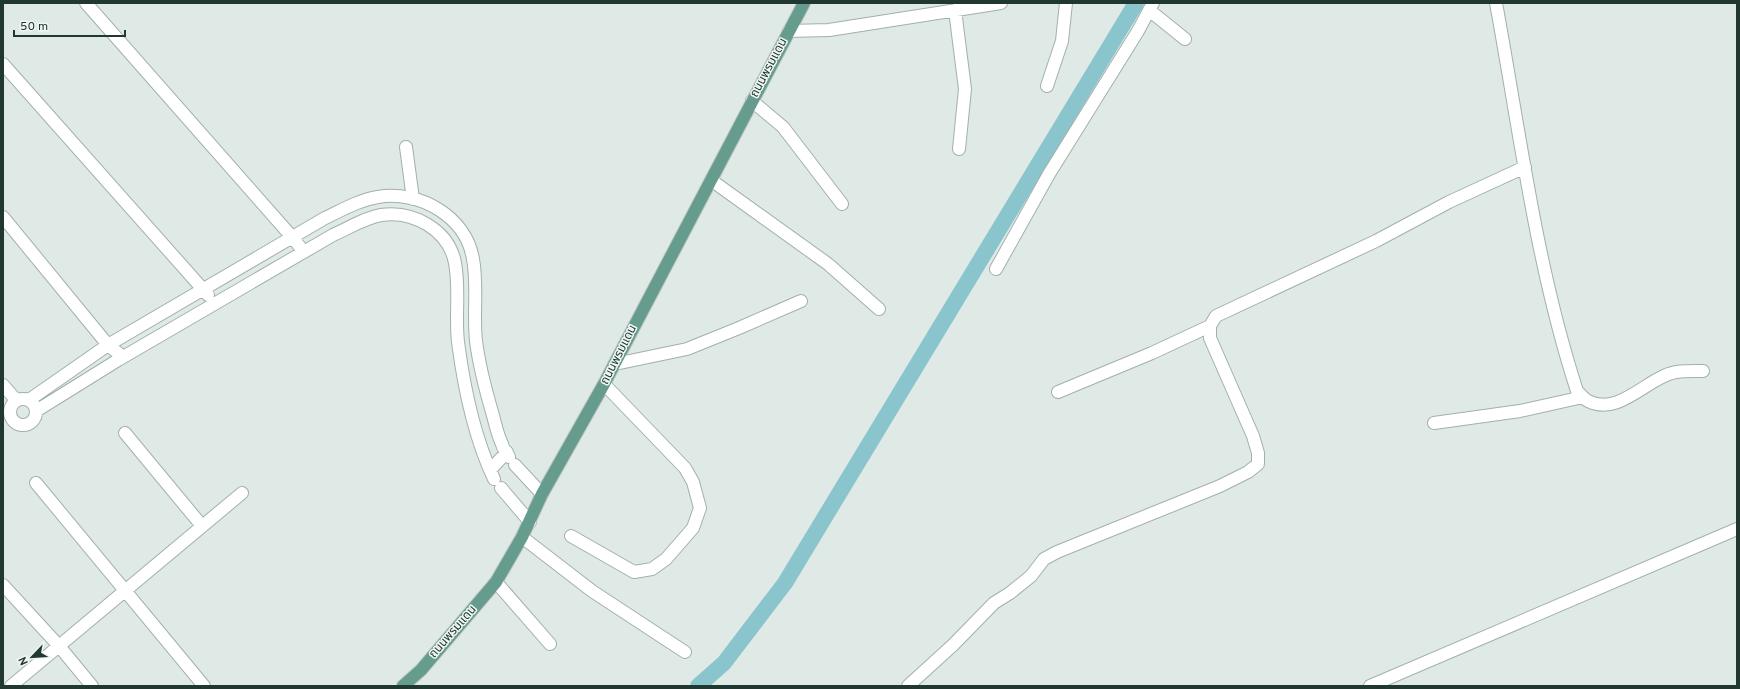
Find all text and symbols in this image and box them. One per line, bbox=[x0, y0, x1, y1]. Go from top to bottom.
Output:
scale bar bbox=[14, 12, 125, 38]
text: 50 m bbox=[20, 19, 48, 35]
street label: ถนนพรมแดน bbox=[747, 36, 791, 100]
street label: ถนนพรมแดน bbox=[597, 322, 641, 388]
street label: ถนนพรมแดน bbox=[426, 602, 480, 662]
north arrow bbox=[12, 637, 52, 677]
text: N bbox=[16, 654, 32, 667]

